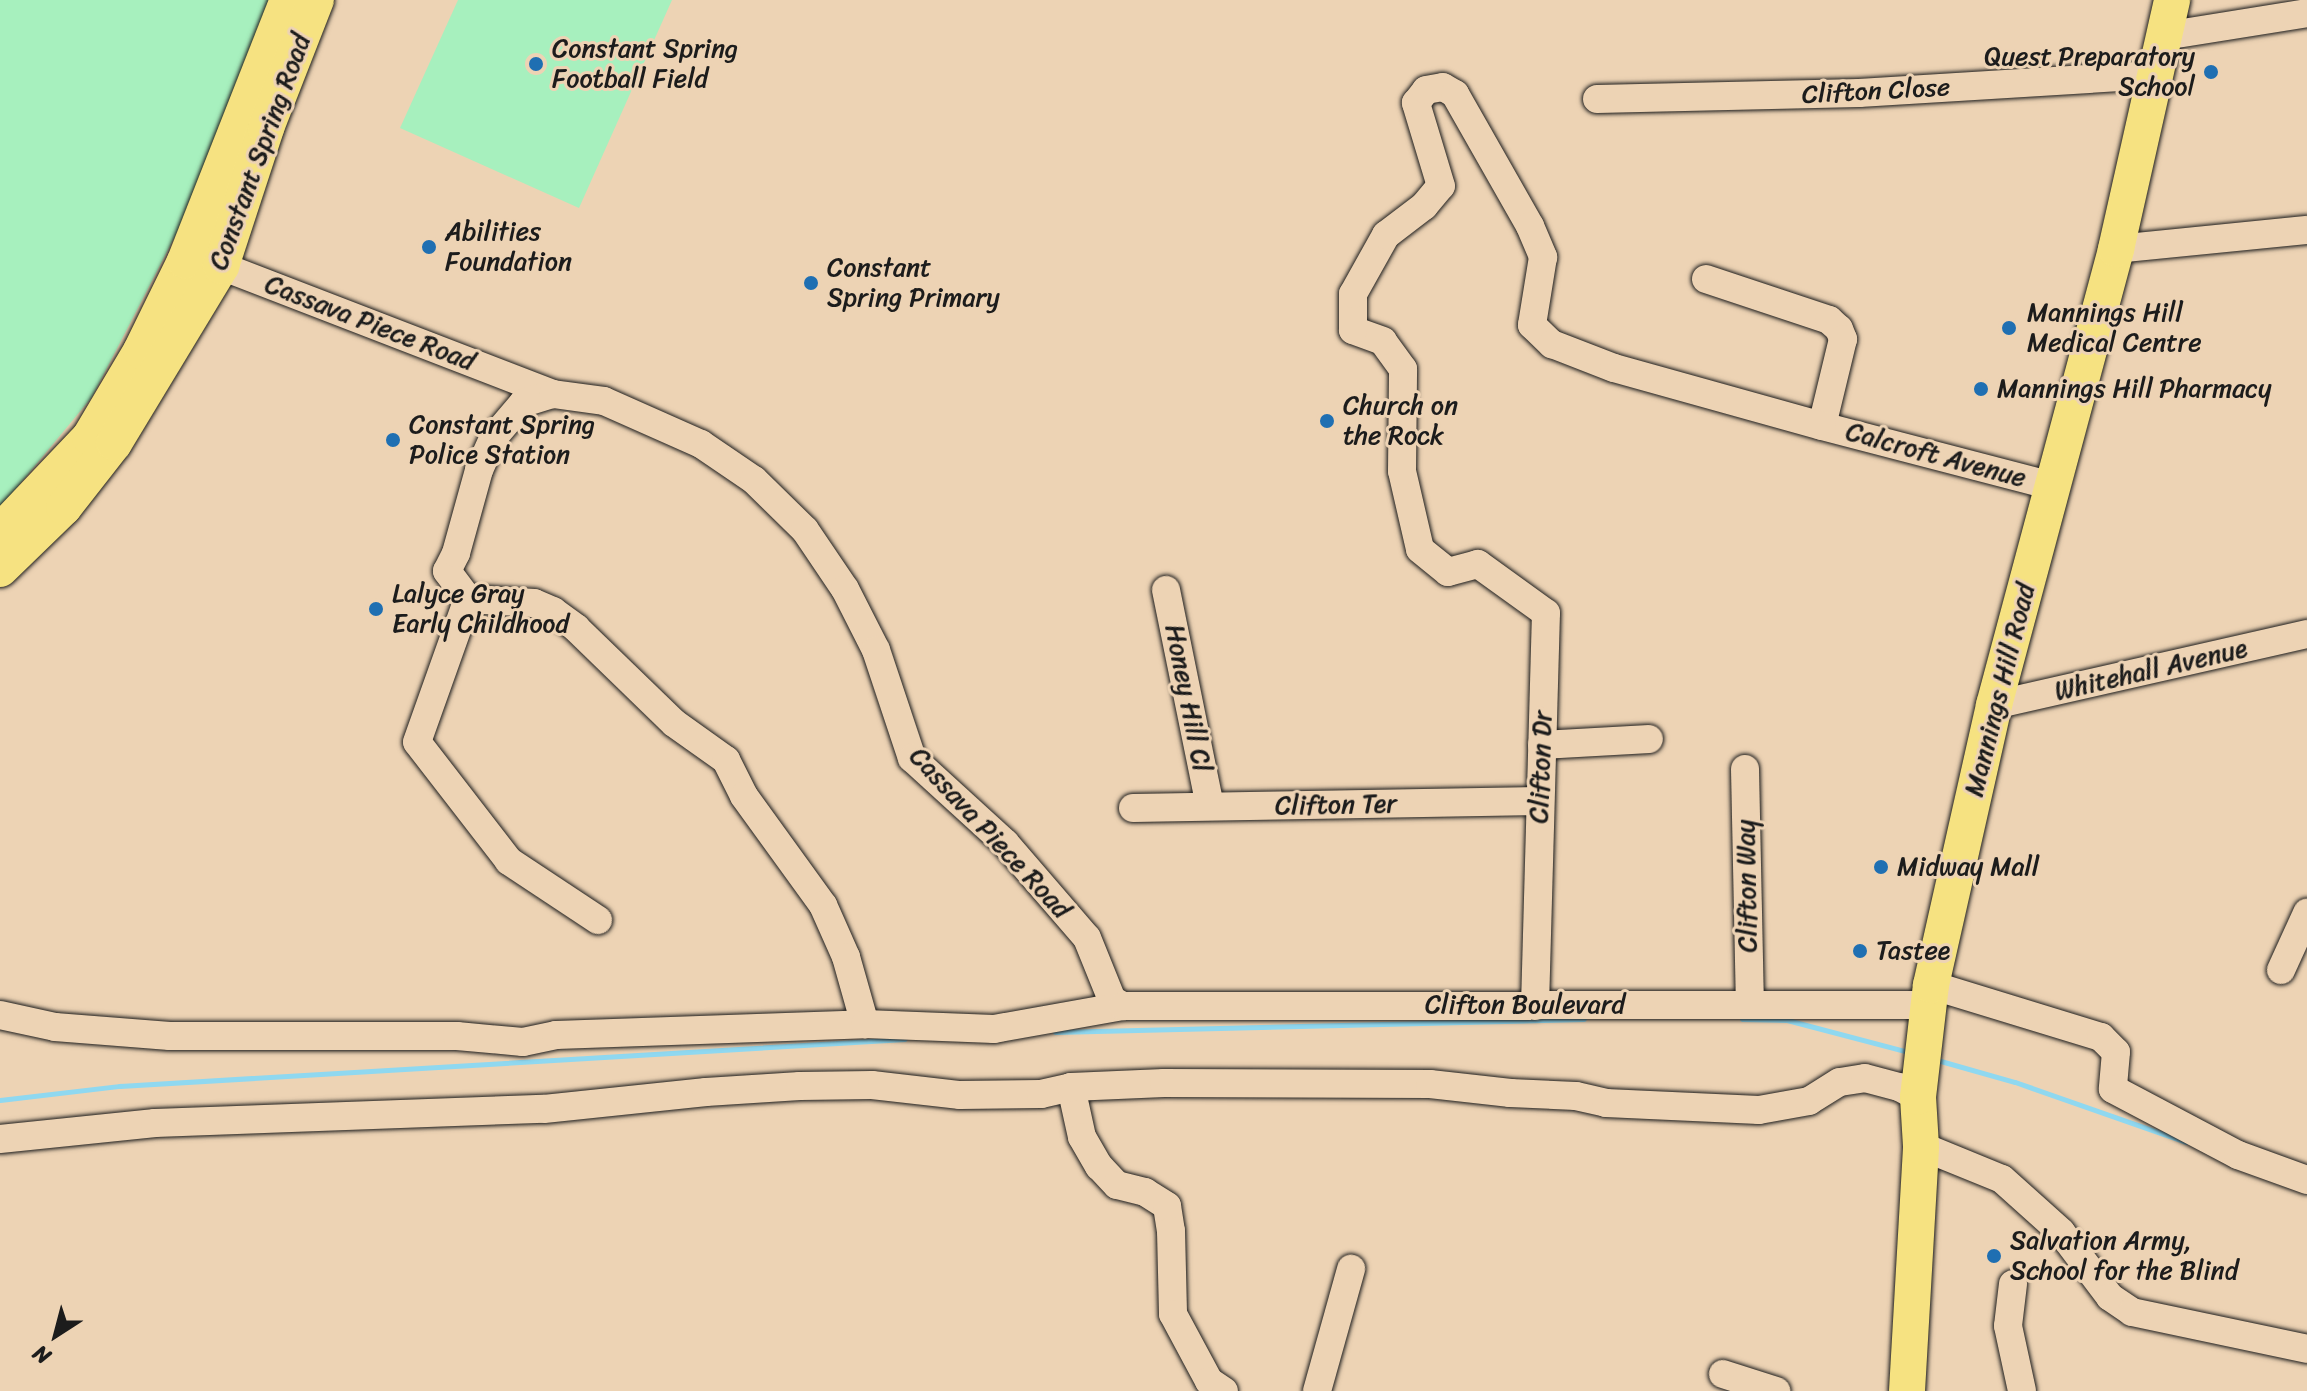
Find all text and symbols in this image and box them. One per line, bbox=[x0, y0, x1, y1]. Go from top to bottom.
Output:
street label: Constant Spring Road bbox=[203, 30, 317, 274]
place label: Constant Spring Football Field bbox=[552, 33, 738, 94]
place label: Quest Preparatory School bbox=[1982, 41, 2195, 102]
marker: Constant Spring Football Field bbox=[527, 55, 545, 73]
marker: Quest Preparatory School bbox=[2202, 63, 2220, 81]
street label: Clifton Close bbox=[1801, 72, 1951, 110]
place label: Abilities Foundation bbox=[445, 216, 572, 278]
marker: Abilities Foundation bbox=[420, 238, 438, 256]
place label: Constant Spring Primary bbox=[827, 252, 1000, 314]
street label: Cassava Piece Road bbox=[261, 269, 479, 377]
marker: Constant Spring Primary bbox=[802, 274, 820, 292]
place label: Mannings Hill Medical Centre bbox=[2027, 297, 2202, 358]
marker: Mannings Hill Medical Centre bbox=[1998, 317, 2020, 339]
place label: Mannings Hill Pharmacy bbox=[1997, 373, 2272, 405]
marker: Mannings Hill Pharmacy bbox=[1972, 380, 1990, 398]
place label: Church on the Rock bbox=[1343, 390, 1458, 452]
place label: Constant Spring Police Station bbox=[409, 409, 595, 470]
marker: Church on the Rock bbox=[1318, 412, 1336, 430]
street label: Calcroft Avenue bbox=[1843, 416, 2029, 494]
marker: Constant Spring Police Station bbox=[384, 431, 402, 449]
place label: Lalyce Gray Early Childhood bbox=[392, 578, 569, 640]
street label: Mannings Hill Road bbox=[1958, 580, 2042, 800]
marker: Lalyce Gray Early Childhood bbox=[367, 600, 385, 618]
street label: Honey Hill Cl bbox=[1158, 621, 1218, 775]
street label: Whitehall Avenue bbox=[2052, 633, 2250, 707]
street label: Clifton Dr bbox=[1523, 710, 1559, 824]
street label: Cassava Piece Road bbox=[903, 741, 1077, 925]
street label: Clifton Ter bbox=[1274, 788, 1398, 822]
street label: Clifton Way bbox=[1730, 819, 1764, 953]
place label: Midway Mall bbox=[1897, 851, 2039, 883]
marker: Midway Mall bbox=[1872, 858, 1890, 876]
place label: Tastee bbox=[1876, 935, 1950, 967]
marker: Tastee bbox=[1851, 942, 1869, 960]
street label: Clifton Boulevard bbox=[1425, 989, 1625, 1021]
place label: Salvation Army, School for the Blind bbox=[2010, 1225, 2239, 1286]
marker: Salvation Army, School for the Blind bbox=[1985, 1247, 2003, 1265]
north arrow bbox=[16, 1295, 96, 1375]
text: N bbox=[24, 1335, 59, 1375]

